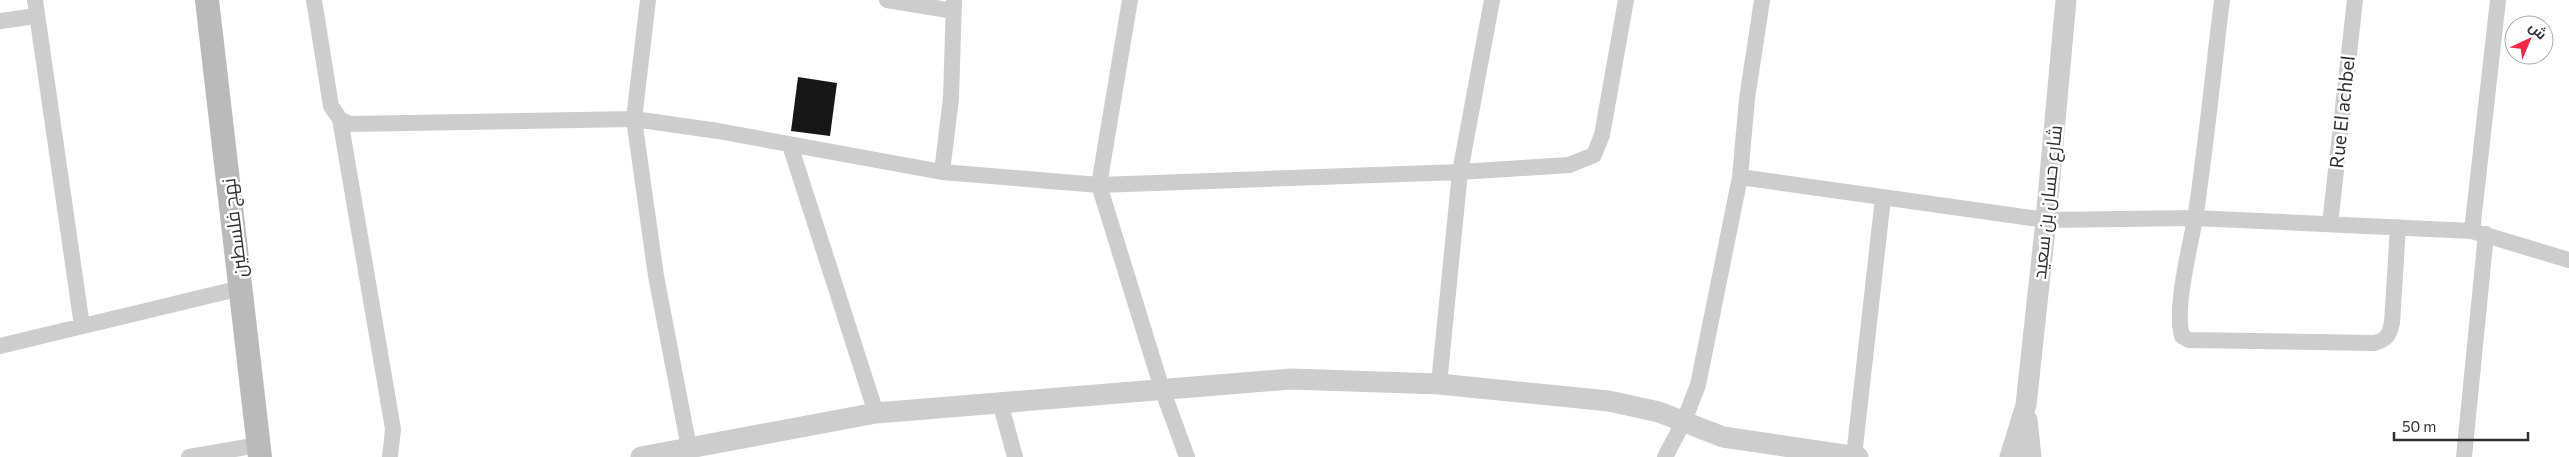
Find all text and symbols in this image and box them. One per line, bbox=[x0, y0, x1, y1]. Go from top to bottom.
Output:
north arrow bbox=[2504, 15, 2554, 65]
text: ش bbox=[2525, 18, 2551, 43]
street label: Rue El achbel bbox=[2324, 55, 2359, 169]
street label: شارع حسان بن سعيد bbox=[2027, 124, 2069, 280]
street label: نهج فلسطين bbox=[216, 177, 254, 279]
scale bar bbox=[2394, 410, 2528, 442]
text: 50 m bbox=[2402, 417, 2436, 435]

